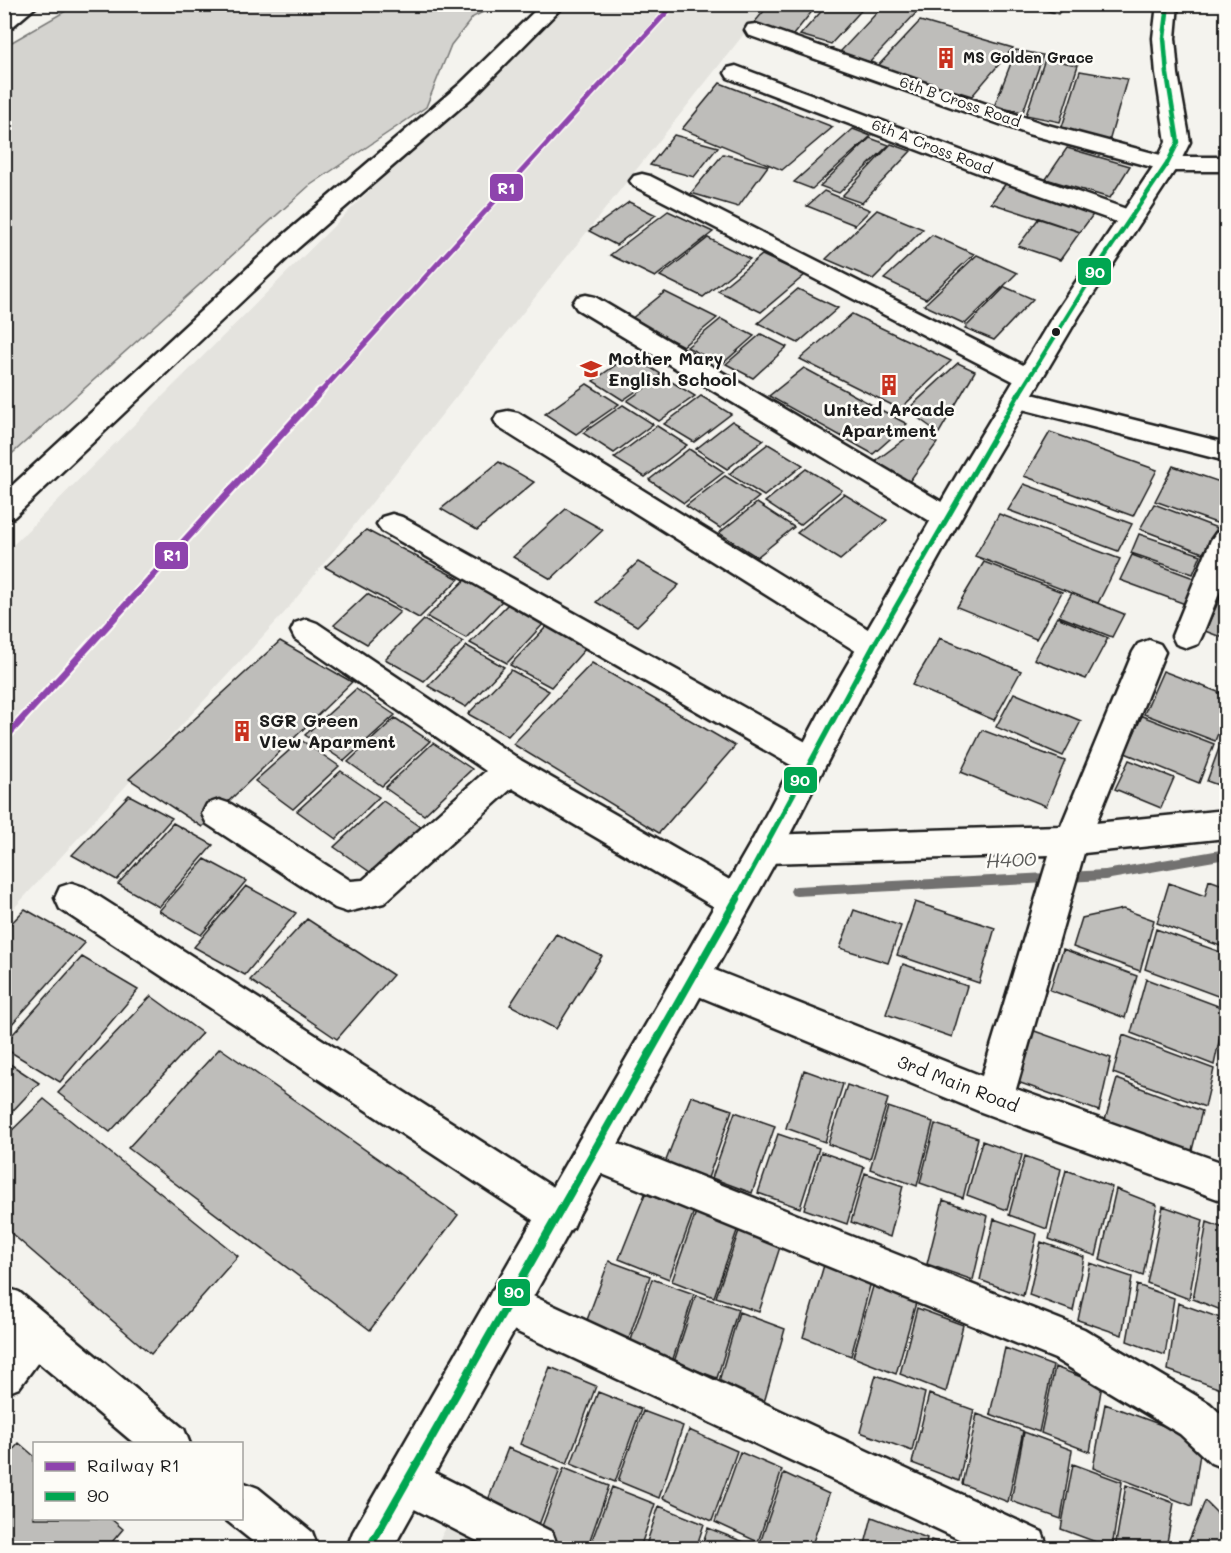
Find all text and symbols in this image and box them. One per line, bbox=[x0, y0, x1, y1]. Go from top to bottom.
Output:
building icon: MS Golden Grace bbox=[934, 46, 958, 70]
place label: MS Golden Grace bbox=[963, 47, 1094, 67]
street label: 6th B Cross Road bbox=[897, 71, 1024, 131]
street label: 6th A Cross Road bbox=[869, 114, 996, 178]
line badge: R1 bbox=[489, 173, 524, 202]
text: R1 bbox=[497, 177, 515, 198]
line badge: 90 bbox=[1077, 257, 1112, 286]
text: 90 bbox=[1085, 261, 1105, 282]
unlabelled marker bbox=[1050, 326, 1062, 338]
place label: Mother Mary English School bbox=[608, 346, 737, 391]
school or university icon: Mother Mary English School bbox=[579, 357, 603, 381]
building icon: United Arcade Apartment bbox=[877, 373, 901, 397]
place label: United Arcade Apartment bbox=[823, 397, 955, 442]
line badge: R1 bbox=[154, 541, 189, 570]
text: R1 bbox=[163, 544, 181, 565]
place label: SGR Green View Aparment bbox=[259, 708, 396, 753]
building icon: SGR Green View Aparment bbox=[230, 719, 254, 743]
line badge: 90 bbox=[783, 766, 818, 794]
text: 90 bbox=[790, 769, 810, 790]
water label: H400 bbox=[985, 845, 1038, 873]
street label: 3rd Main Road bbox=[894, 1049, 1023, 1117]
line badge: 90 bbox=[497, 1278, 531, 1307]
text: 90 bbox=[504, 1281, 524, 1302]
legend bbox=[33, 1442, 243, 1520]
text: Railway R1 bbox=[87, 1453, 180, 1477]
text: 90 bbox=[87, 1483, 109, 1507]

